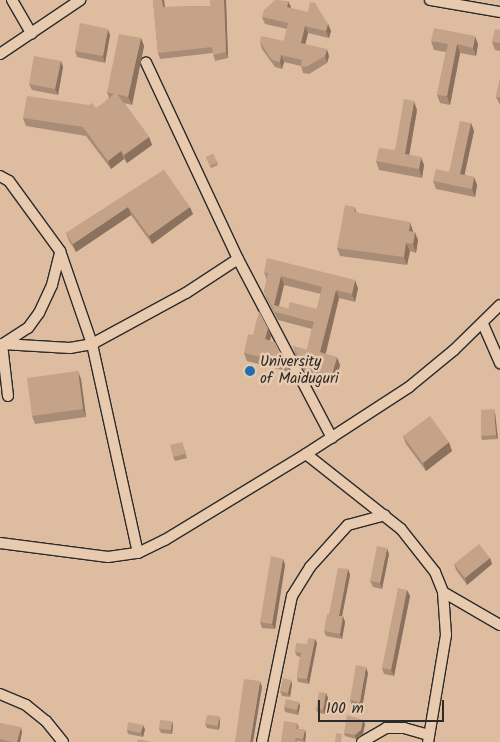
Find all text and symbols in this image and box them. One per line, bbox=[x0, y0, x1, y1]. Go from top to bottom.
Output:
place label: University of Maiduguri bbox=[260, 353, 338, 388]
marker: University of Maiduguri bbox=[244, 365, 256, 377]
scale bar bbox=[320, 690, 446, 722]
text: 100 m bbox=[326, 697, 364, 721]

